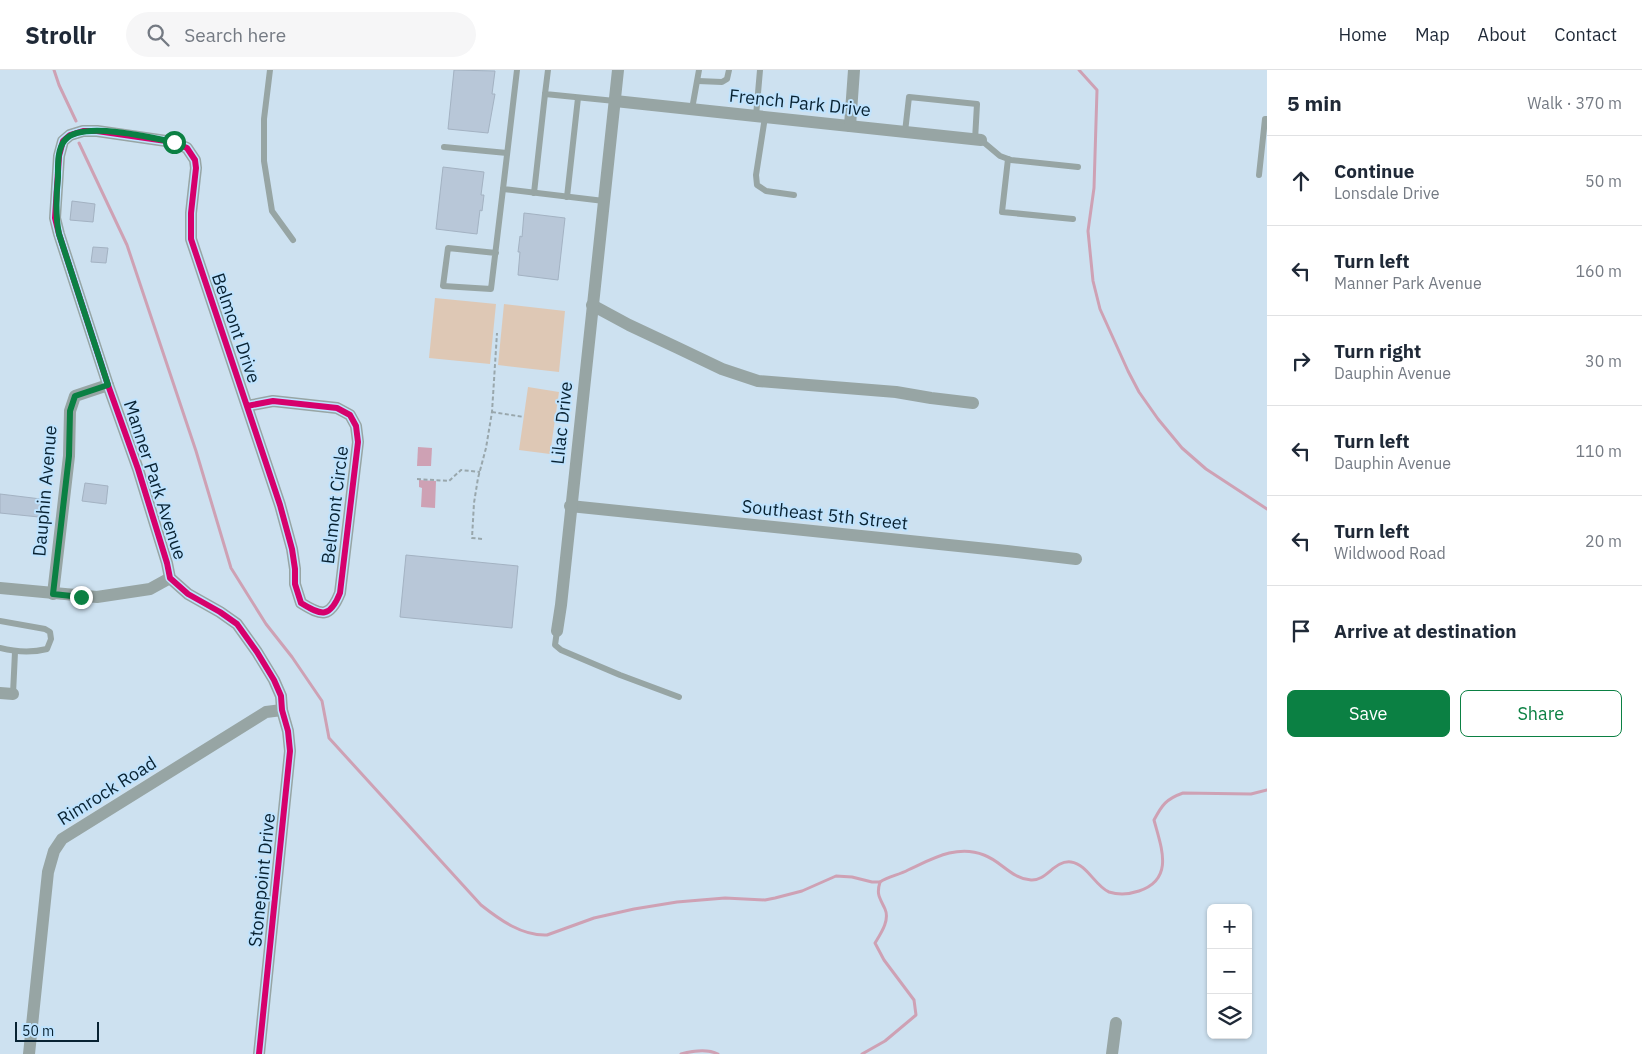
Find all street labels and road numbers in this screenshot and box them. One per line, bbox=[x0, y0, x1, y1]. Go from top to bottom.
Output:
street label: French Park Drive bbox=[728, 84, 872, 121]
street label: Belmont Drive bbox=[207, 270, 266, 386]
street label: Lilac Drive bbox=[546, 380, 577, 465]
street label: Manner Park Avenue bbox=[119, 397, 192, 563]
street label: Dauphin Avenue bbox=[27, 424, 62, 558]
street label: Belmont Circle bbox=[316, 444, 353, 565]
street label: Southeast 5th Street bbox=[741, 494, 909, 535]
street label: Rimrock Road bbox=[53, 751, 161, 830]
street label: Stonepoint Drive bbox=[243, 812, 280, 948]

